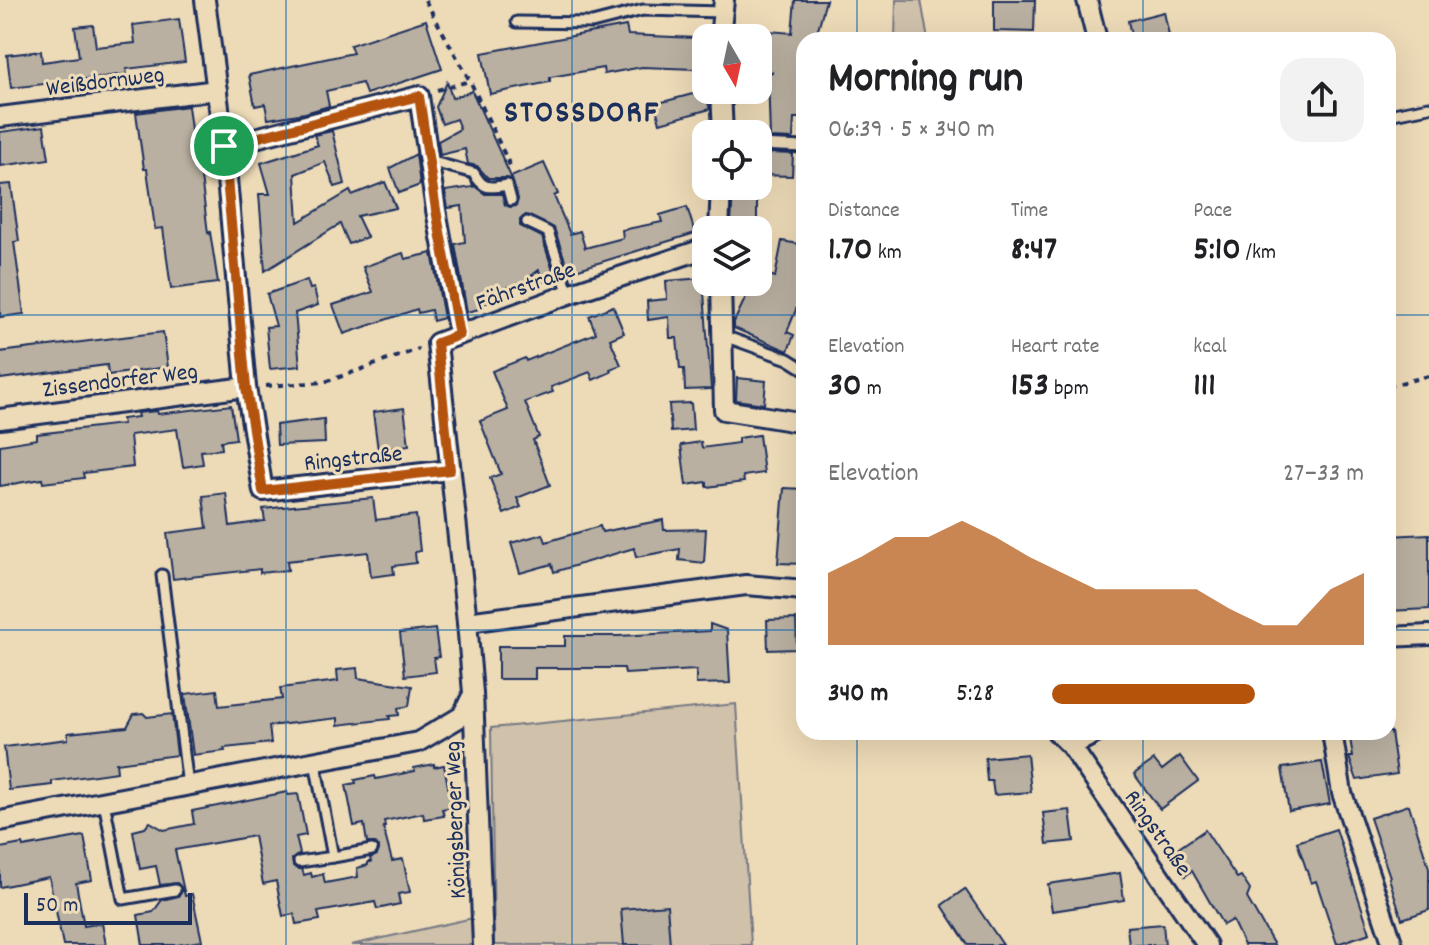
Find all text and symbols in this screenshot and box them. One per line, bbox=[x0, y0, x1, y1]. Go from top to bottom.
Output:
north arrow bbox=[692, 24, 772, 104]
map controls bbox=[692, 24, 772, 296]
text: Morning run bbox=[828, 50, 1023, 113]
button: share bbox=[1280, 58, 1364, 142]
street label: Weißdornweg bbox=[44, 59, 166, 107]
district label: STOSSDORF bbox=[504, 92, 660, 138]
pin bbox=[190, 112, 258, 180]
text: 06:39 · 5 × 340 m bbox=[828, 112, 995, 149]
button: locate bbox=[692, 120, 772, 200]
icon: arrive bbox=[202, 124, 246, 168]
text: Distance bbox=[828, 196, 900, 227]
text: Time bbox=[1011, 196, 1048, 227]
text: Pace bbox=[1193, 196, 1232, 227]
button: layers bbox=[692, 216, 772, 296]
text: 1.70 bbox=[828, 227, 873, 276]
text: 8:47 bbox=[1011, 227, 1057, 276]
text: 5:10 bbox=[1193, 227, 1241, 276]
text: km bbox=[873, 238, 902, 269]
text: /km bbox=[1241, 238, 1276, 269]
street label: Fährstraße bbox=[472, 254, 581, 322]
text: Elevation bbox=[828, 332, 905, 363]
text: Heart rate bbox=[1011, 332, 1100, 363]
text: kcal bbox=[1193, 332, 1227, 363]
street label: Zissendorfer Weg bbox=[41, 356, 200, 408]
text: 30 bbox=[828, 363, 862, 412]
text: 153 bbox=[1011, 363, 1049, 412]
text: 111 bbox=[1193, 363, 1216, 412]
text: m bbox=[862, 374, 882, 405]
text: bpm bbox=[1049, 374, 1089, 405]
street label: Ringstraße bbox=[302, 438, 404, 482]
text: Elevation bbox=[828, 456, 918, 493]
text: 27–33 m bbox=[1283, 456, 1364, 493]
text: 340 m bbox=[828, 676, 888, 713]
text: 5:28 bbox=[956, 676, 994, 713]
street label: Königsberger Weg bbox=[437, 740, 477, 899]
street label: Ringstraße bbox=[1114, 784, 1199, 884]
scale bar bbox=[24, 889, 192, 925]
text: 50 m bbox=[36, 891, 78, 922]

